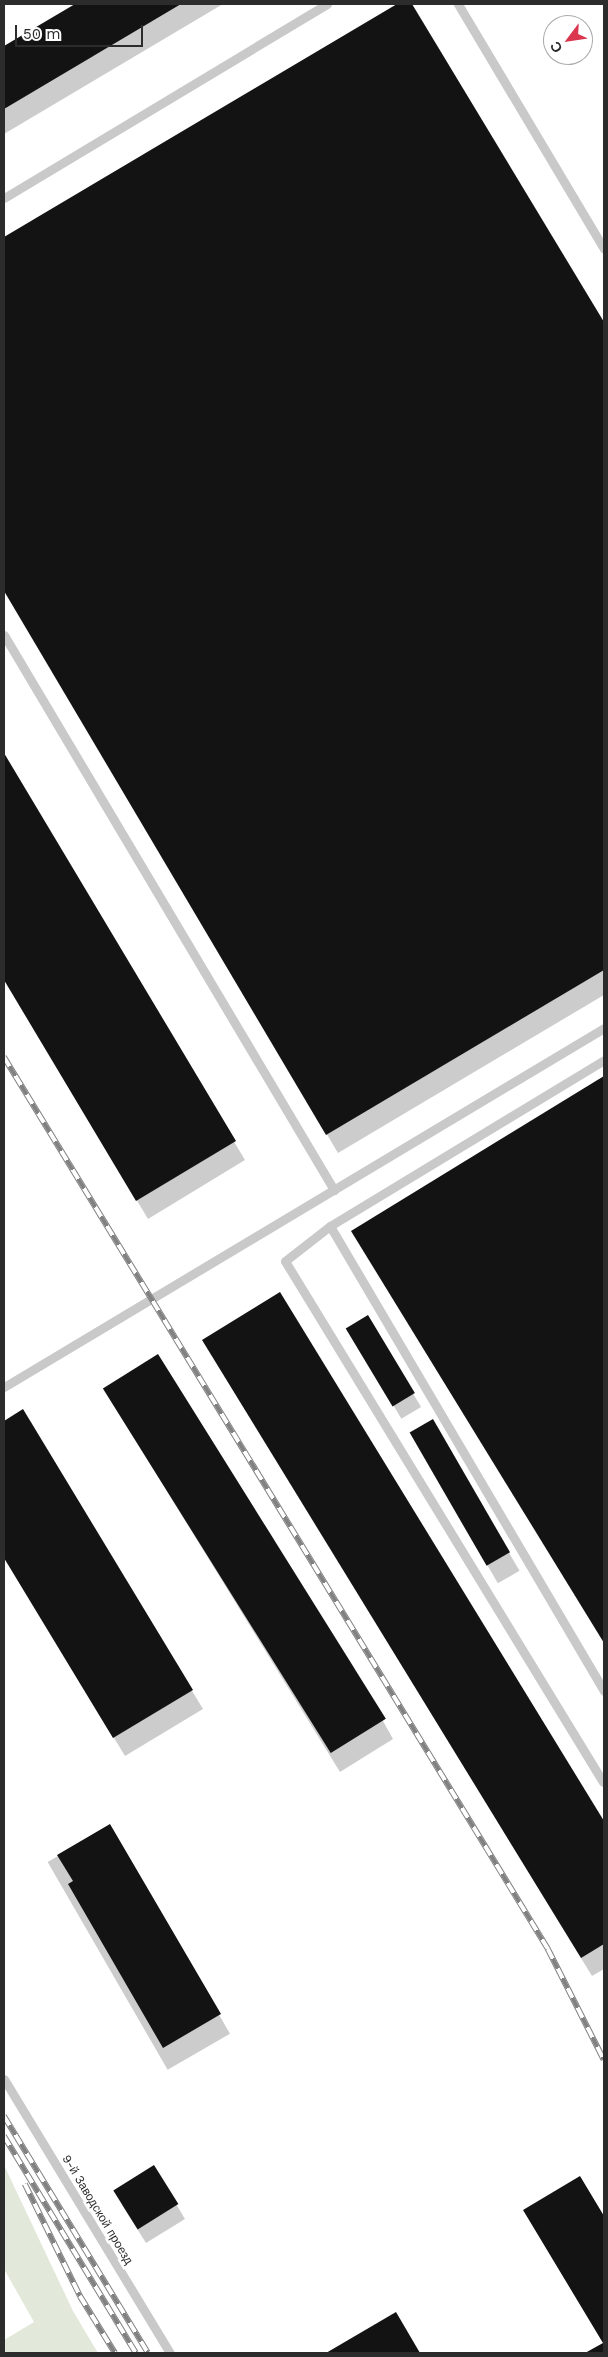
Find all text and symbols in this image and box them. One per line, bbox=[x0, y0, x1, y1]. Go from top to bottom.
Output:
scale bar bbox=[18, 15, 145, 47]
north arrow bbox=[543, 15, 593, 65]
text: 50 m bbox=[23, 25, 60, 43]
text: С bbox=[547, 39, 565, 56]
street label: 9-й Заводской проезд bbox=[59, 2153, 135, 2267]

